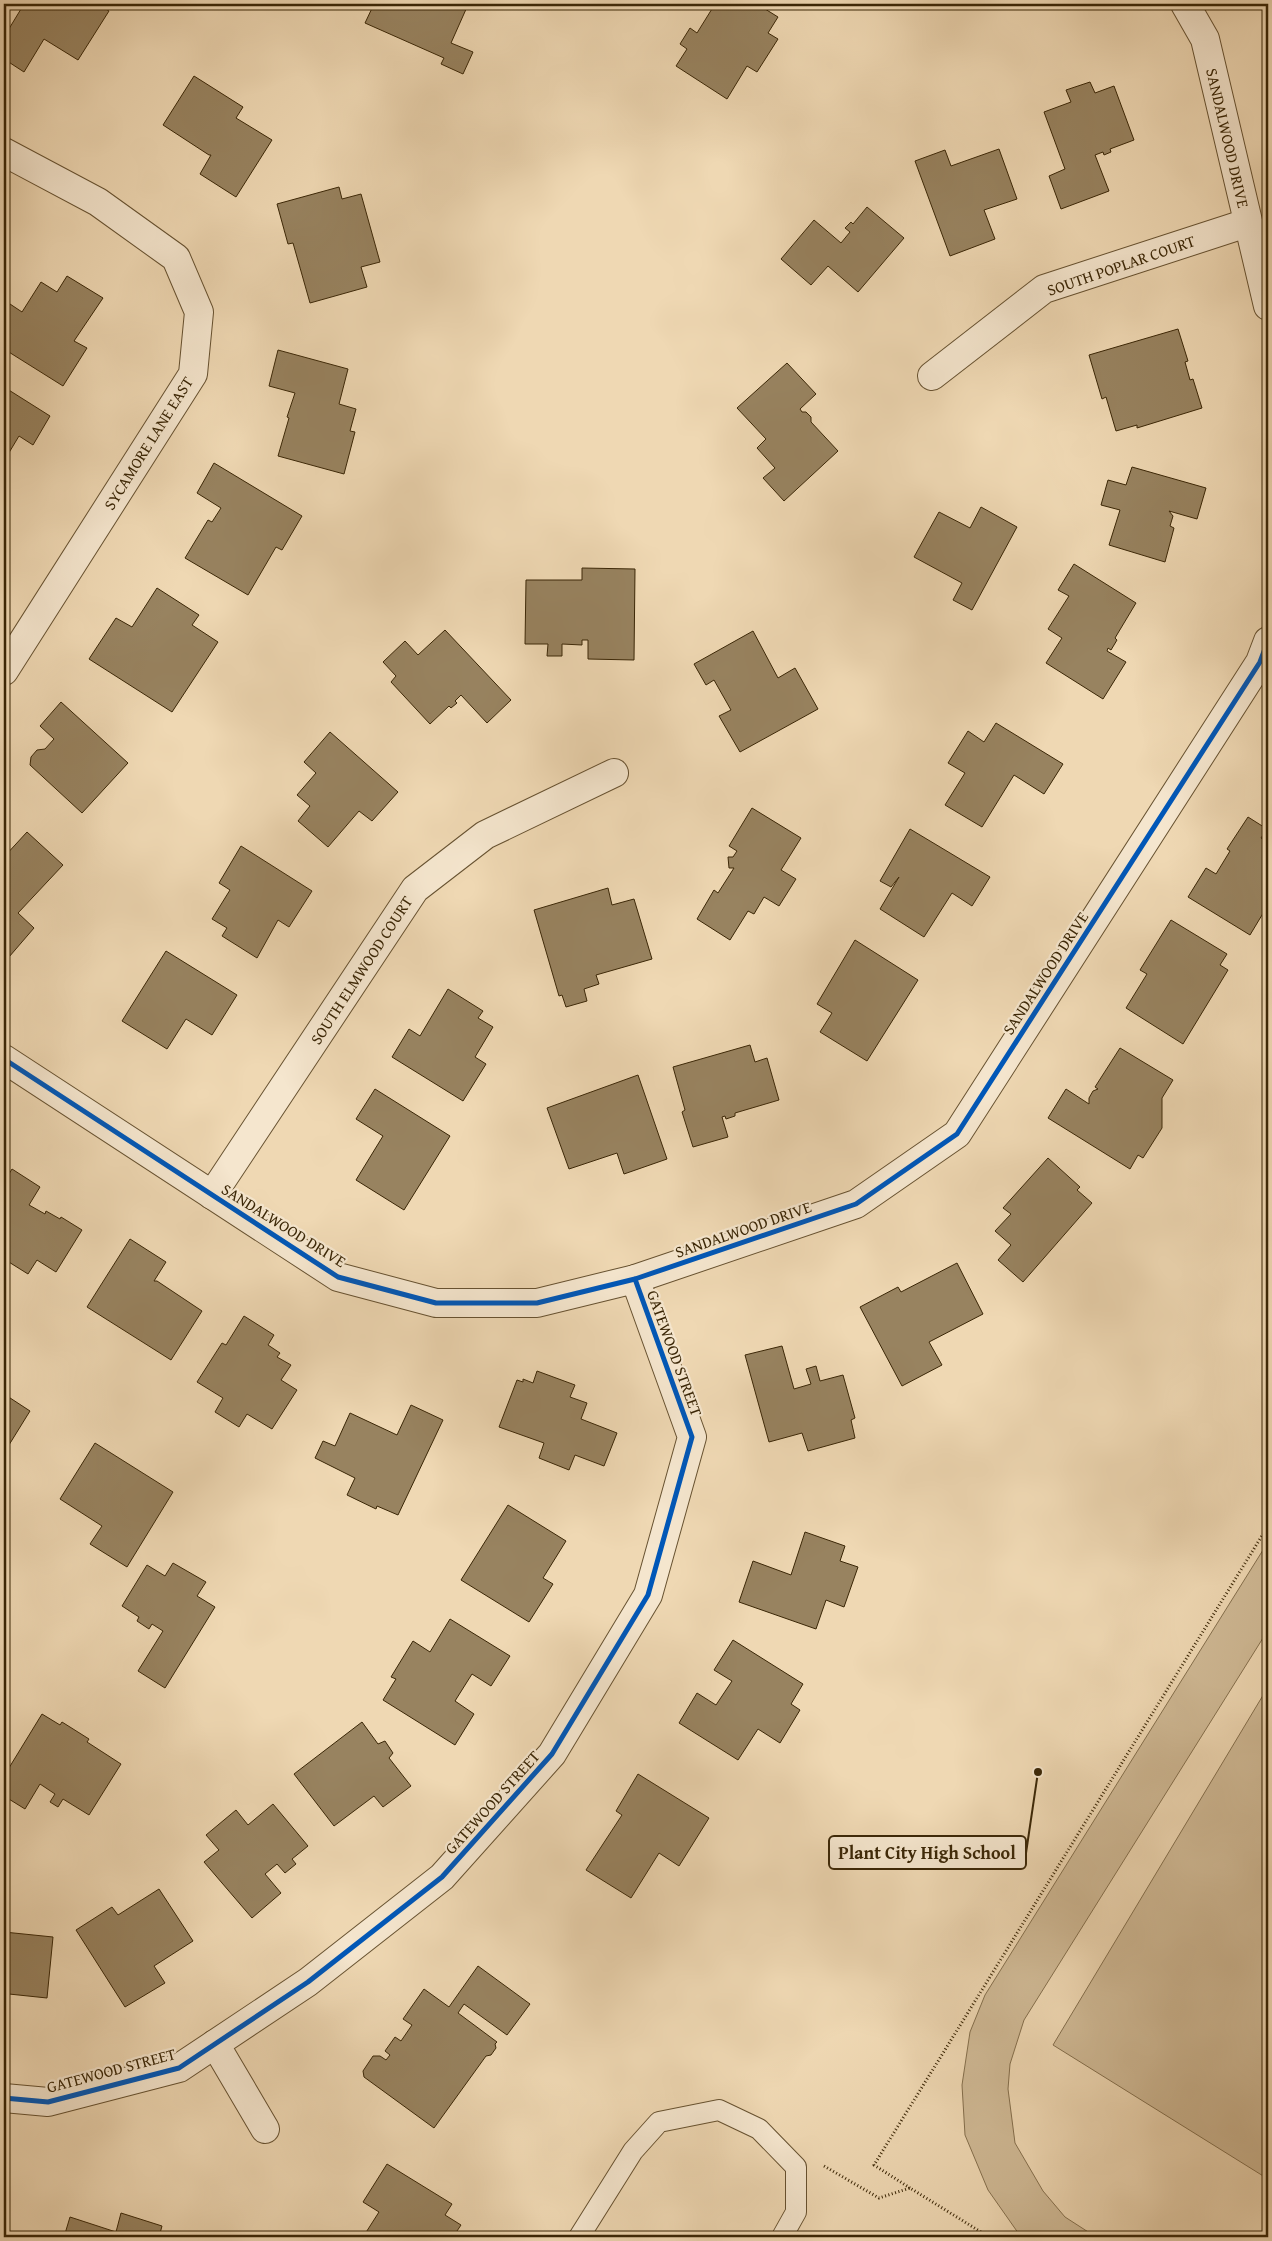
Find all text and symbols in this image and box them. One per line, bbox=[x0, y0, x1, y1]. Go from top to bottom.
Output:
street label: SANDALWOOD DRIVE bbox=[1200, 66, 1256, 210]
street label: SOUTH POPLAR COURT bbox=[1044, 228, 1198, 302]
street label: SYCAMORE LANE EAST bbox=[97, 372, 199, 514]
street label: SOUTH ELMWOOD COURT bbox=[304, 891, 418, 1049]
street label: SANDALWOOD DRIVE bbox=[996, 907, 1094, 1039]
street label: SANDALWOOD DRIVE bbox=[217, 1177, 351, 1273]
street label: SANDALWOOD DRIVE bbox=[672, 1194, 814, 1264]
street label: GATEWOOD STREET bbox=[641, 1287, 709, 1419]
street label: GATEWOOD STREET bbox=[439, 1745, 545, 1859]
callout: Plant City High School bbox=[829, 1836, 1026, 1869]
text: Plant City High School bbox=[838, 1839, 1016, 1866]
street label: GATEWOOD STREET bbox=[44, 2041, 178, 2099]

